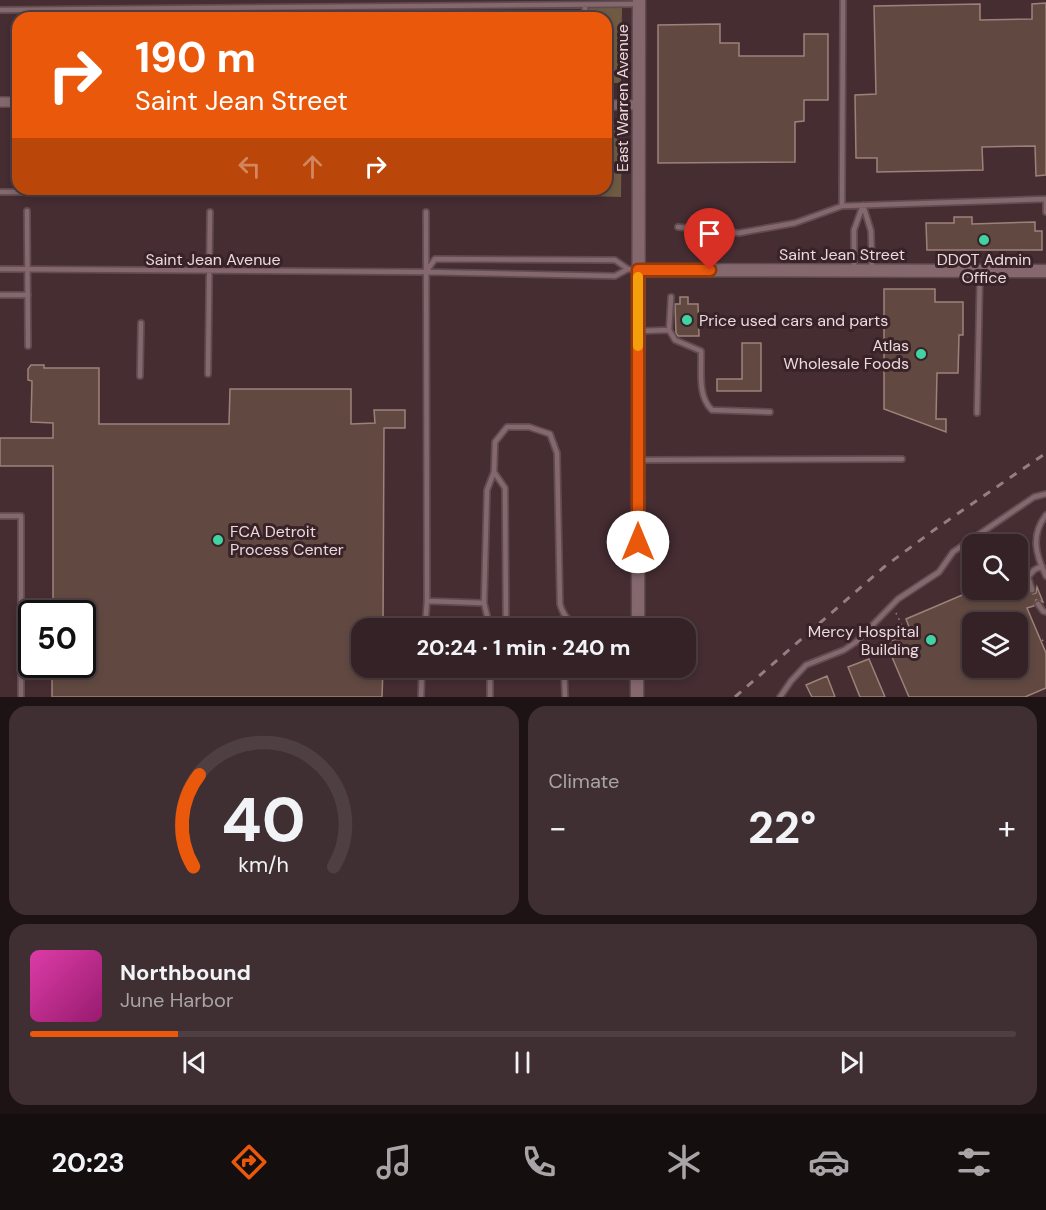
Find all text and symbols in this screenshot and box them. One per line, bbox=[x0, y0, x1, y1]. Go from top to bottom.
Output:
street label: East Warren Avenue bbox=[612, 24, 633, 172]
text: 190 m bbox=[135, 30, 256, 85]
icon: right bbox=[36, 36, 114, 114]
text: Saint Jean Street bbox=[135, 83, 348, 118]
icon: left bbox=[233, 150, 266, 183]
icon: ahead bbox=[296, 150, 329, 183]
icon: right bbox=[359, 150, 392, 183]
pin bbox=[684, 208, 735, 270]
icon: arrive bbox=[693, 217, 726, 250]
marker: DDOT Admin Office bbox=[977, 233, 991, 247]
street label: Saint Jean Street bbox=[779, 244, 905, 265]
street label: Saint Jean Avenue bbox=[145, 249, 281, 270]
place label: DDOT Admin Office bbox=[937, 249, 1031, 288]
place label: Price used cars and parts bbox=[699, 310, 888, 331]
marker: Price used cars and parts bbox=[680, 313, 694, 327]
place label: Atlas Wholesale Foods bbox=[783, 335, 909, 374]
marker: Atlas Wholesale Foods bbox=[914, 347, 928, 361]
position arrow bbox=[606, 510, 670, 574]
place label: FCA Detroit Process Center bbox=[230, 521, 344, 560]
marker: FCA Detroit Process Center bbox=[211, 533, 225, 547]
map controls bbox=[962, 534, 1028, 678]
button: search bbox=[962, 534, 1028, 600]
speed limit sign: 50 bbox=[18, 600, 96, 678]
button: layers bbox=[962, 612, 1028, 678]
place label: Mercy Hospital Building bbox=[808, 621, 919, 660]
text: 20:24 · 1 min · 240 m bbox=[417, 633, 630, 662]
marker: Mercy Hospital Building bbox=[924, 633, 938, 647]
text: Climate bbox=[549, 768, 619, 794]
text: 40 bbox=[222, 779, 306, 860]
text: 22° bbox=[748, 798, 816, 857]
text: − bbox=[549, 806, 567, 849]
text: + bbox=[998, 806, 1016, 849]
text: km/h bbox=[238, 852, 289, 880]
text: Northbound bbox=[120, 958, 251, 987]
text: June Harbor bbox=[120, 987, 233, 1013]
icon: previous bbox=[178, 1046, 211, 1079]
icon: pause bbox=[506, 1046, 539, 1079]
icon: next bbox=[835, 1046, 868, 1079]
icon: directions bbox=[228, 1141, 270, 1183]
icon: music bbox=[373, 1141, 415, 1183]
icon: phone bbox=[518, 1141, 560, 1183]
icon: climate bbox=[663, 1141, 705, 1183]
icon: car bbox=[808, 1141, 850, 1183]
icon: filters bbox=[953, 1141, 995, 1183]
text: 20:23 bbox=[51, 1145, 125, 1180]

